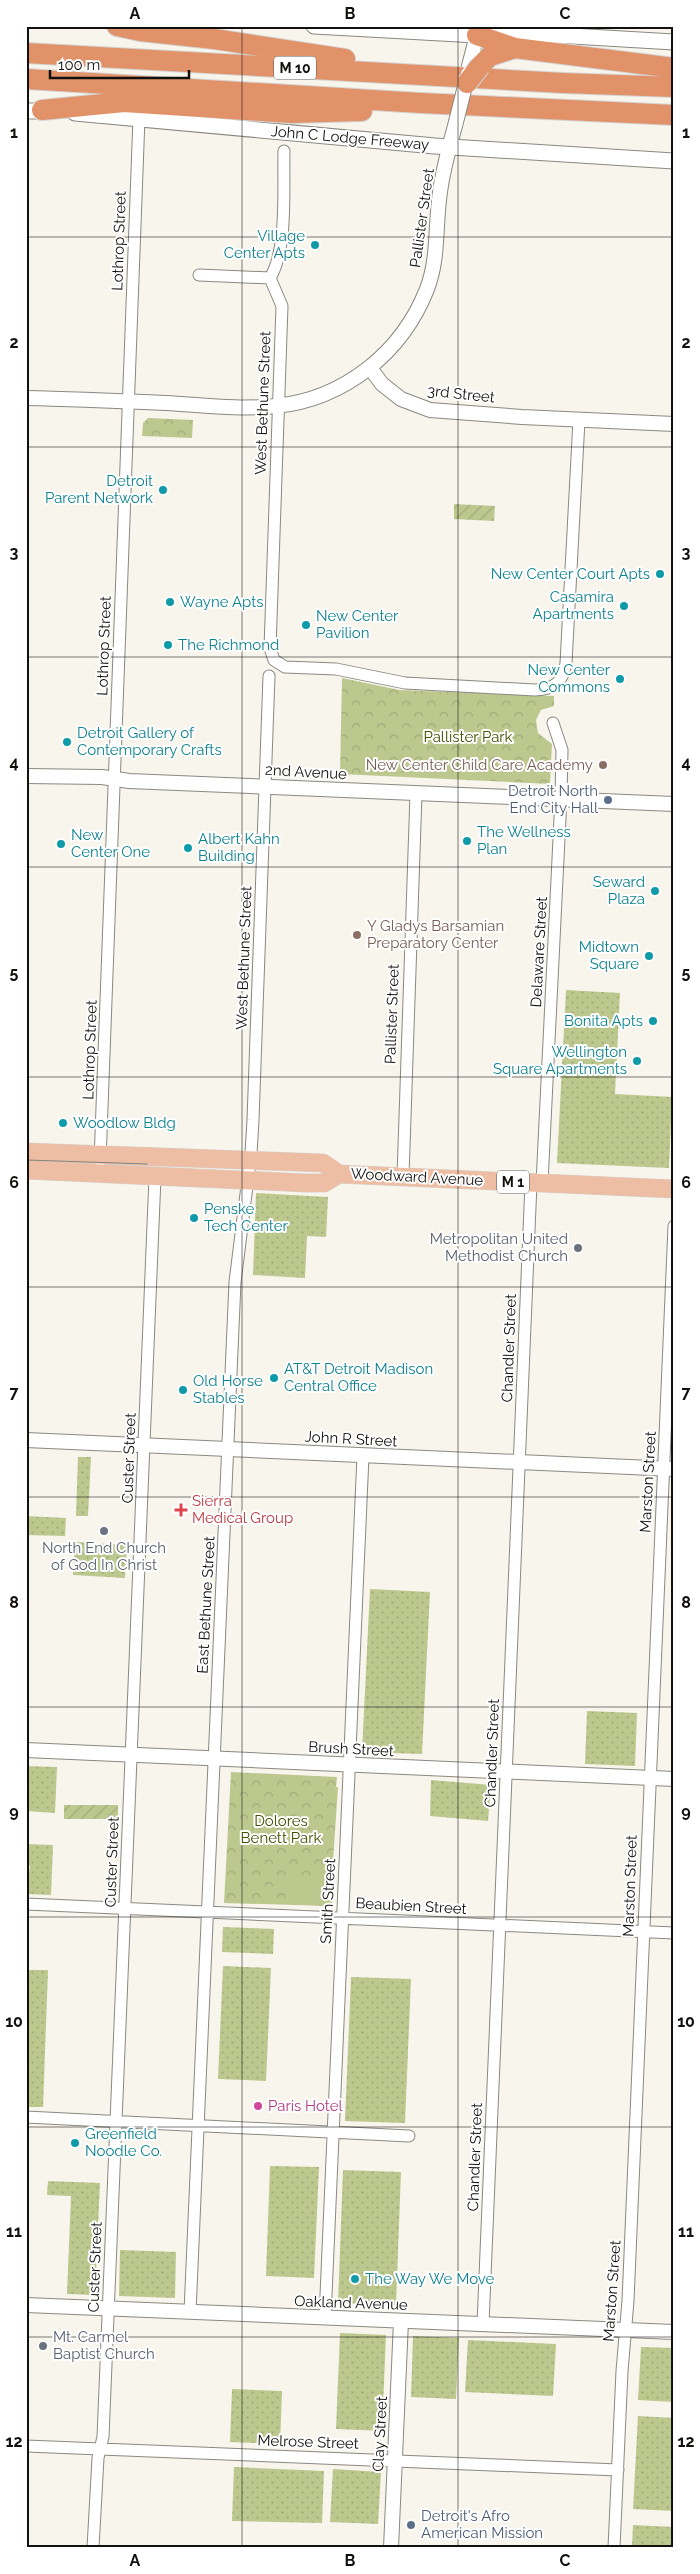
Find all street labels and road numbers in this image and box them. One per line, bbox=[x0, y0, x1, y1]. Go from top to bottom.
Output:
road number: M 10 bbox=[274, 56, 316, 80]
street label: John C Lodge Freeway bbox=[270, 122, 430, 154]
street label: Pallister Street bbox=[406, 167, 438, 269]
street label: Lothrop Street bbox=[108, 191, 130, 291]
street label: West Bethune Street bbox=[251, 331, 275, 475]
street label: 3rd Street bbox=[426, 382, 496, 406]
street label: Lothrop Street bbox=[93, 596, 115, 696]
street label: 2nd Avenue bbox=[265, 761, 348, 783]
street label: West Bethune Street bbox=[232, 886, 256, 1030]
street label: Delaware Street bbox=[527, 896, 551, 1008]
street label: Pallister Street bbox=[381, 964, 403, 1064]
street label: Lothrop Street bbox=[79, 1000, 101, 1100]
street label: Woodward Avenue bbox=[350, 1165, 484, 1189]
road number: M 1 bbox=[497, 1170, 529, 1194]
street label: Chandler Street bbox=[498, 1293, 520, 1403]
street label: Custer Street bbox=[118, 1412, 140, 1504]
street label: John R Street bbox=[304, 1428, 398, 1450]
street label: Marston Street bbox=[636, 1431, 660, 1533]
street label: East Bethune Street bbox=[193, 1536, 219, 1674]
street label: Chandler Street bbox=[481, 1698, 503, 1808]
street label: Brush Street bbox=[308, 1738, 394, 1760]
street label: Custer Street bbox=[101, 1816, 123, 1908]
street label: Marston Street bbox=[619, 1835, 641, 1937]
street label: Smith Street bbox=[317, 1858, 339, 1944]
street label: Beaubien Street bbox=[355, 1894, 467, 1918]
street label: Chandler Street bbox=[464, 2102, 486, 2212]
street label: Custer Street bbox=[84, 2221, 106, 2313]
street label: Marston Street bbox=[599, 2240, 625, 2342]
street label: Oakland Avenue bbox=[294, 2292, 408, 2314]
street label: Clay Street bbox=[369, 2396, 391, 2472]
street label: Melrose Street bbox=[257, 2431, 359, 2453]

